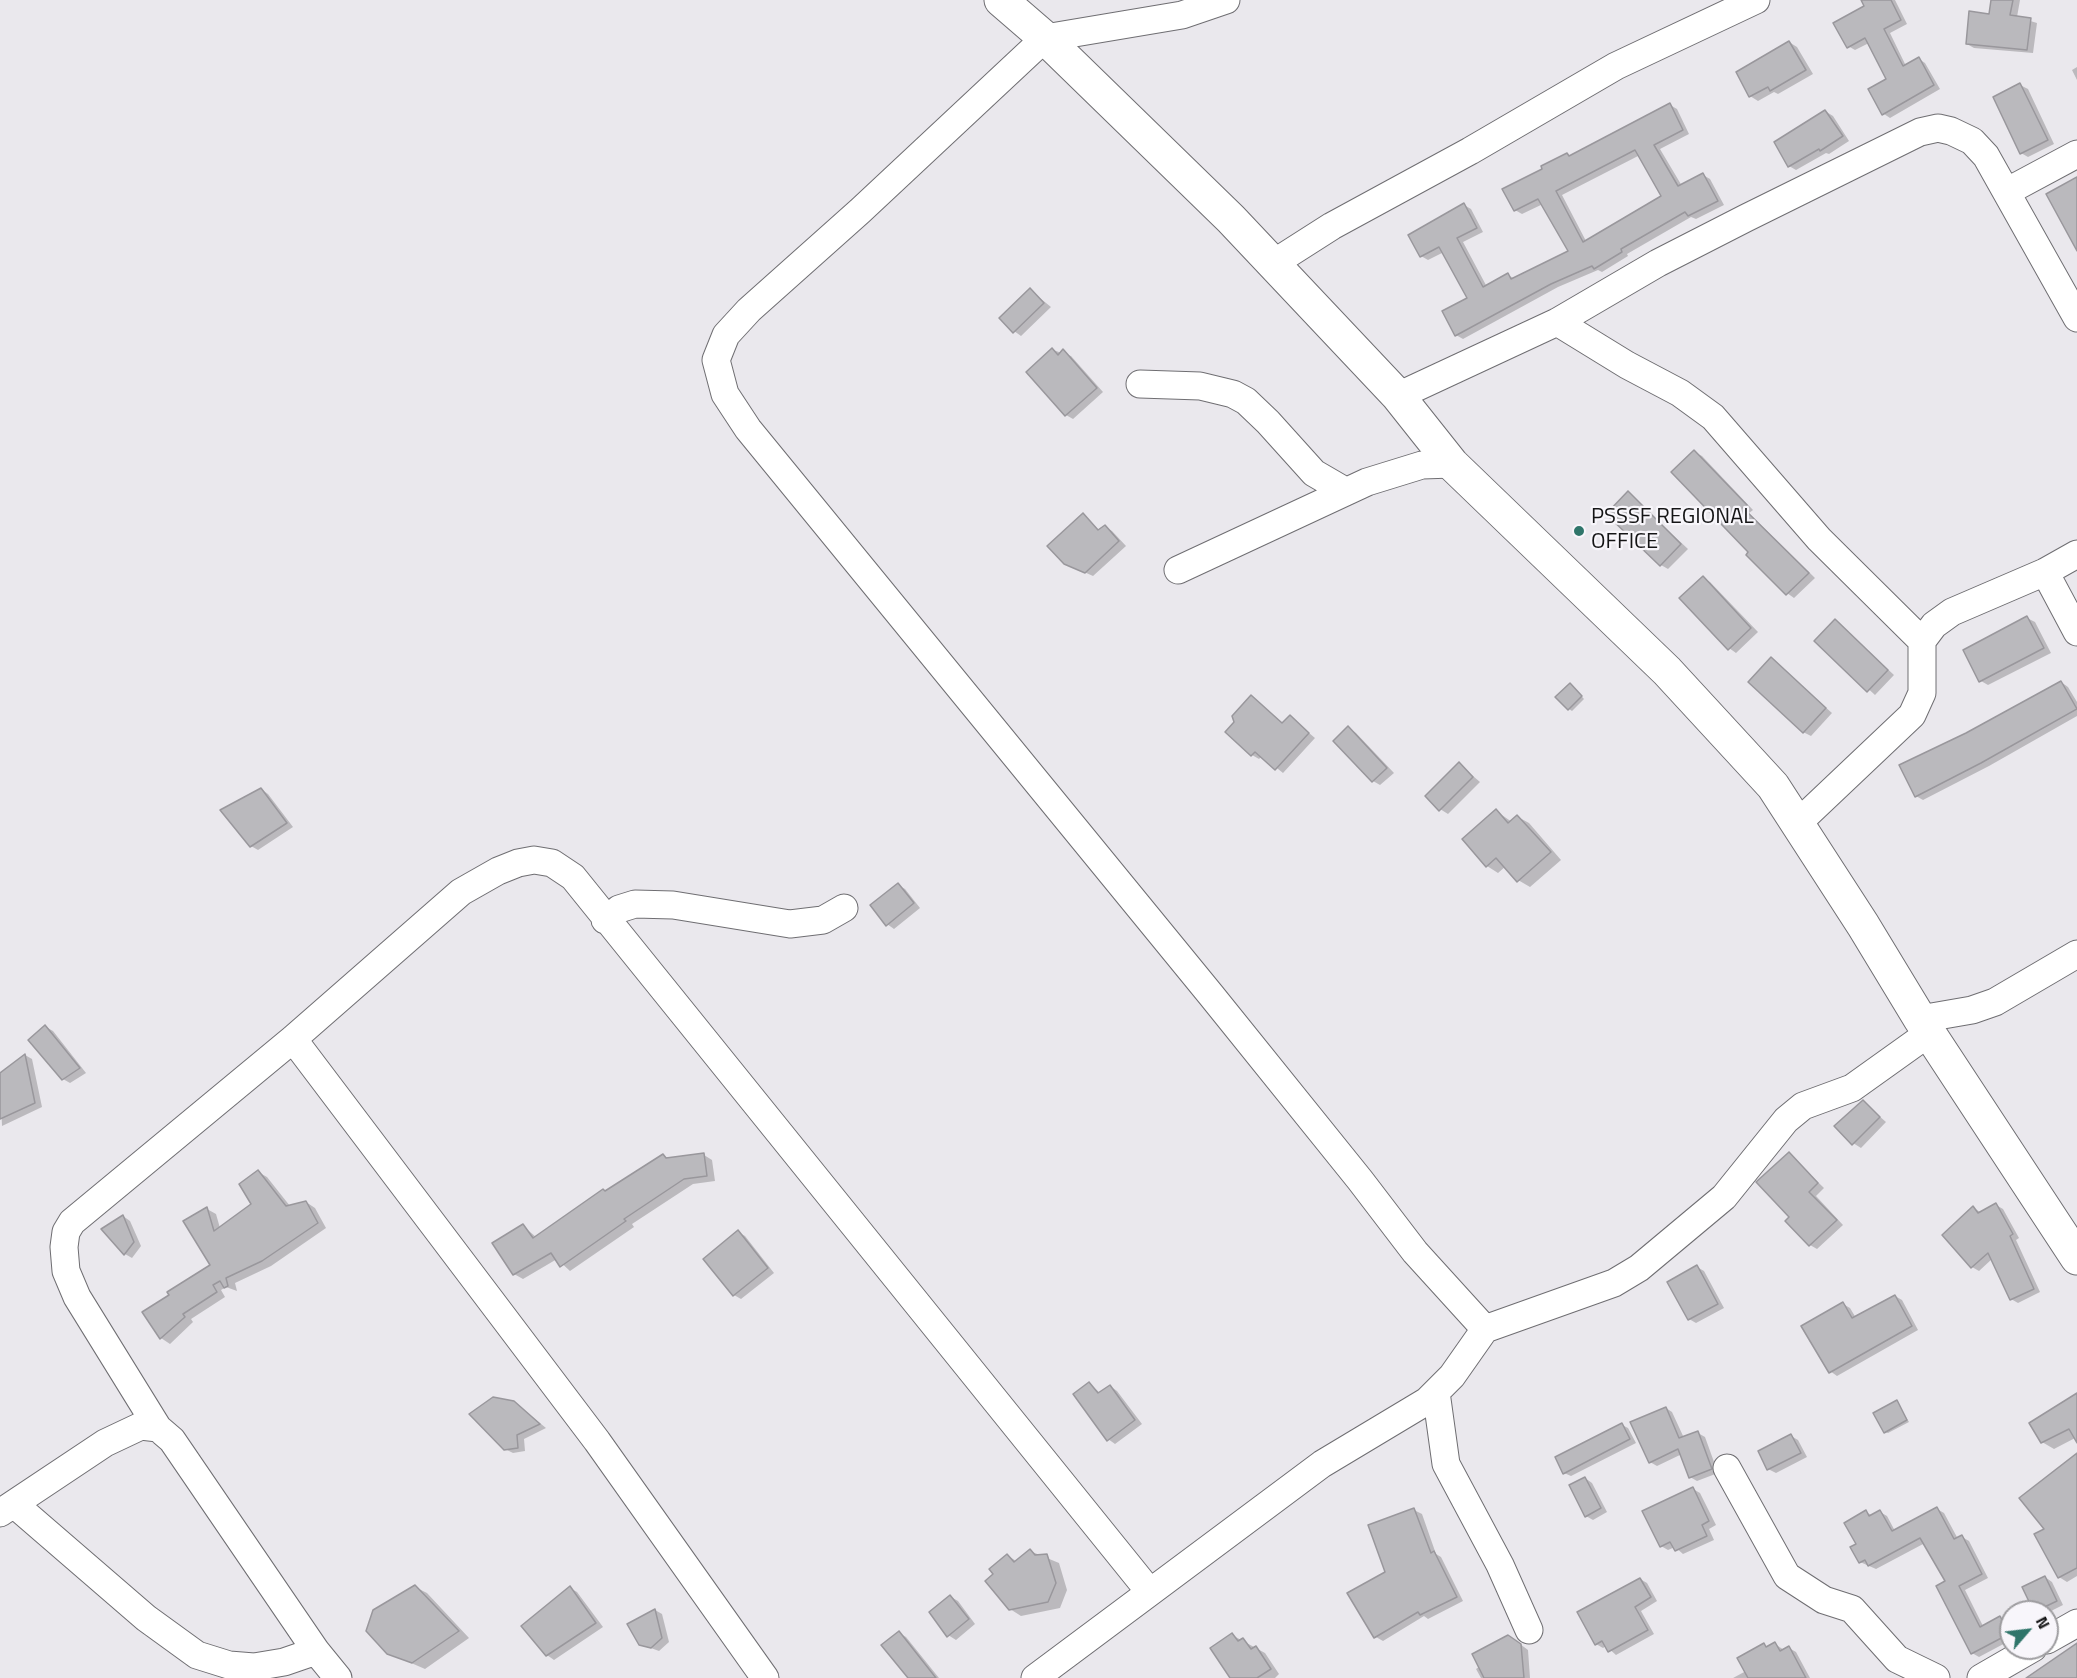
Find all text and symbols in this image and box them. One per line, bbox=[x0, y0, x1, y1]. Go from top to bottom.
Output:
place label: PSSSF REGIONAL OFFICE bbox=[1591, 505, 1754, 556]
marker: PSSSF REGIONAL OFFICE bbox=[1572, 524, 1586, 538]
north arrow bbox=[1999, 1600, 2059, 1660]
text: N bbox=[2030, 1612, 2056, 1633]

